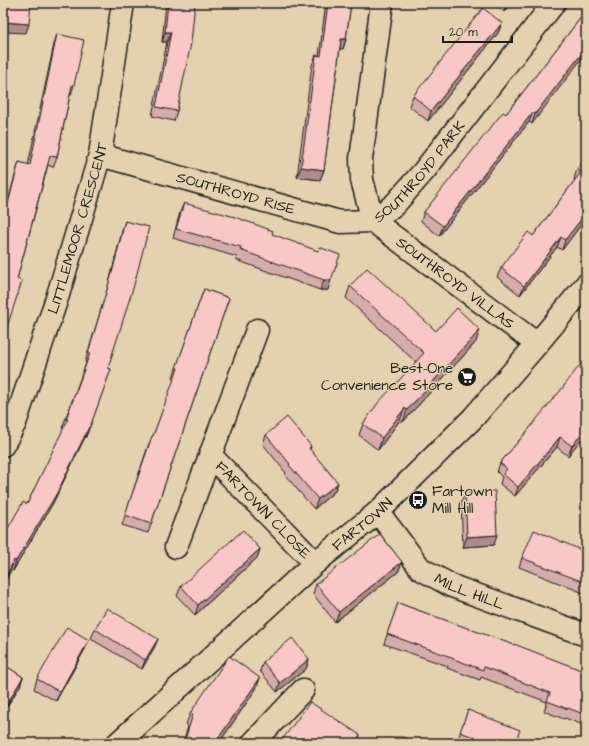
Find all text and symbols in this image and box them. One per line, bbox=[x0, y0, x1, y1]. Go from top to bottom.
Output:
scale bar bbox=[443, 18, 512, 44]
text: 20 m bbox=[449, 24, 478, 41]
street label: SOUTHROYD PARK bbox=[369, 116, 470, 228]
street label: LITTLEMOOR CRESCENT bbox=[42, 140, 113, 317]
street label: SOUTHROYD RISE bbox=[174, 167, 298, 220]
street label: SOUTHROYD VILLAS bbox=[392, 232, 519, 335]
place label: Best-One Convenience Store bbox=[321, 358, 453, 396]
supermarket icon: Best-One Convenience Store bbox=[456, 366, 478, 388]
street label: FARTOWN CLOSE bbox=[210, 456, 316, 564]
place label: Fartown Mill Hill bbox=[432, 481, 493, 519]
bus stop icon: Fartown Mill Hill bbox=[407, 489, 429, 511]
street label: FARTOWN bbox=[328, 493, 398, 556]
street label: MILL HILL bbox=[430, 568, 508, 615]

